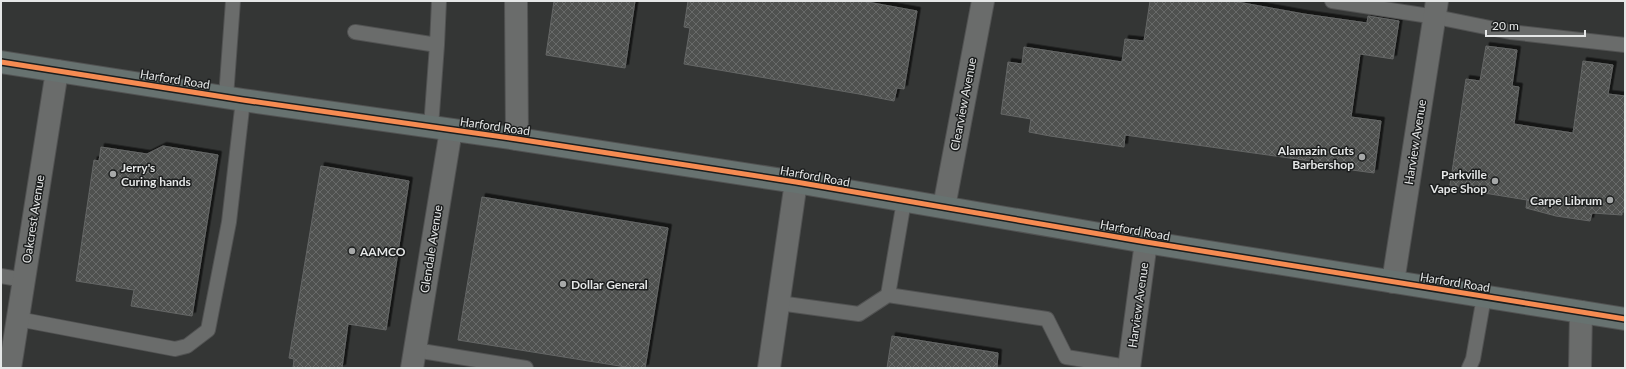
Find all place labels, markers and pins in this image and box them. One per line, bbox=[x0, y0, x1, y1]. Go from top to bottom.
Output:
place label: Alamazin Cuts Barbershop bbox=[1277, 143, 1354, 172]
marker: Alamazin Cuts Barbershop bbox=[1357, 152, 1367, 162]
place label: Jerry's Curing hands bbox=[121, 160, 191, 189]
place label: Parkville Vape Shop bbox=[1429, 167, 1488, 196]
marker: Jerry's Curing hands bbox=[108, 169, 118, 179]
marker: Parkville Vape Shop bbox=[1490, 176, 1500, 186]
place label: Carpe Librum bbox=[1530, 193, 1602, 208]
marker: Carpe Librum bbox=[1605, 195, 1615, 205]
place label: AAMCO bbox=[359, 244, 406, 259]
marker: AAMCO bbox=[347, 246, 357, 256]
place label: Dollar General bbox=[571, 277, 648, 292]
marker: Dollar General bbox=[558, 279, 568, 289]

